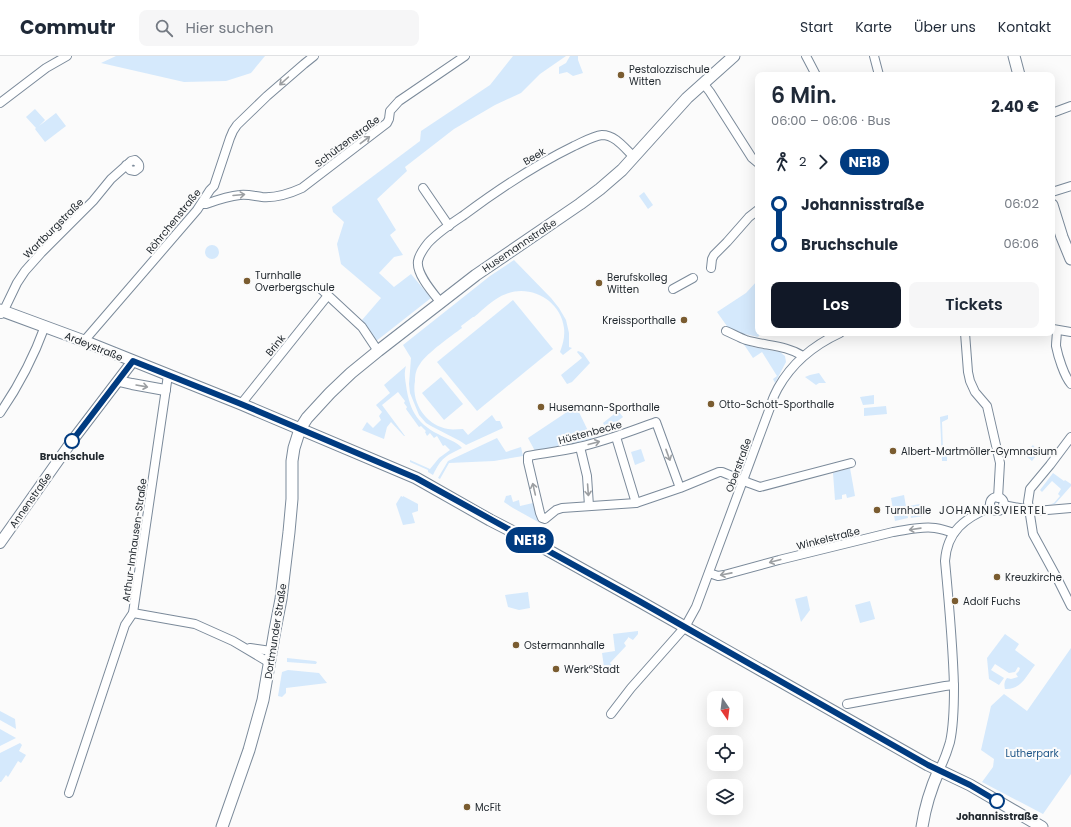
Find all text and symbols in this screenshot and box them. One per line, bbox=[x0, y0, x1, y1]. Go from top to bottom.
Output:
search box bbox=[139, 10, 419, 46]
text: Commutr bbox=[20, 14, 115, 41]
icon: search bbox=[153, 17, 175, 39]
text: Hier suchen bbox=[185, 17, 274, 38]
text: Start bbox=[800, 17, 833, 37]
text: Karte bbox=[855, 17, 892, 37]
text: Über uns bbox=[914, 17, 976, 37]
text: Kontakt bbox=[998, 17, 1051, 37]
place label: Pestalozzischule Witten bbox=[629, 62, 710, 89]
marker: Pestalozzischule Witten bbox=[616, 70, 626, 80]
one-way arrow bbox=[280, 76, 290, 85]
text: 6 Min. bbox=[771, 80, 836, 111]
text: 2.40 € bbox=[991, 96, 1039, 117]
text: 06:00 – 06:06 · Bus bbox=[771, 111, 891, 130]
street label: Schützenstraße bbox=[312, 112, 383, 171]
one-way arrow bbox=[360, 135, 371, 144]
street label: Beek bbox=[520, 144, 549, 169]
icon: walk bbox=[771, 151, 793, 173]
icon: forward bbox=[812, 151, 834, 173]
text: 2 bbox=[799, 152, 806, 171]
text: NE18 bbox=[848, 152, 881, 172]
street label: Röhrchenstraße bbox=[142, 185, 204, 257]
one-way arrow bbox=[232, 192, 245, 199]
text: Johannisstraße bbox=[801, 194, 924, 215]
text: 06:02 bbox=[1004, 194, 1039, 213]
street label: Wartburgstraße bbox=[20, 195, 87, 262]
street label: Husemannstraße bbox=[479, 215, 560, 276]
text: Bruchschule bbox=[801, 234, 898, 255]
text: 06:06 bbox=[1003, 234, 1039, 253]
place label: Turnhalle Overbergschule bbox=[255, 268, 335, 295]
place label: Berufskolleg Witten bbox=[607, 270, 667, 297]
marker: Turnhalle Overbergschule bbox=[242, 276, 252, 286]
marker: Berufskolleg Witten bbox=[594, 278, 604, 288]
button: Los bbox=[771, 282, 901, 328]
button: Tickets bbox=[909, 282, 1039, 328]
place label: Kreissporthalle bbox=[602, 313, 676, 328]
marker: Kreissporthalle bbox=[679, 315, 689, 325]
street label: Ardeystraße bbox=[63, 328, 125, 365]
street label: Brink bbox=[262, 331, 289, 359]
one-way arrow bbox=[135, 382, 148, 390]
place label: Otto-Schott-Sporthalle bbox=[719, 397, 834, 412]
marker: Otto-Schott-Sporthalle bbox=[706, 399, 716, 409]
place label: Husemann-Sporthalle bbox=[549, 400, 660, 415]
marker: Husemann-Sporthalle bbox=[536, 402, 546, 412]
street label: Hüstenbecke bbox=[557, 417, 624, 448]
marker: Bruchschule bbox=[64, 433, 80, 449]
street label: Oberstraße bbox=[722, 436, 755, 494]
one-way arrow bbox=[587, 439, 600, 446]
place label: Albert-Martmöller-Gymnasium bbox=[901, 444, 1057, 459]
marker: Albert-Martmöller-Gymnasium bbox=[888, 446, 898, 456]
place label: Bruchschule bbox=[40, 449, 104, 464]
one-way arrow bbox=[664, 449, 672, 461]
street label: Annenstraße bbox=[6, 470, 55, 531]
street label: Arthur-Imhausen-Straße bbox=[118, 477, 151, 603]
one-way arrow bbox=[530, 483, 538, 496]
one-way arrow bbox=[584, 483, 592, 496]
district label: JOHANNISVIERTEL bbox=[939, 502, 1047, 518]
place label: Turnhalle bbox=[885, 503, 931, 518]
marker: Turnhalle bbox=[872, 505, 882, 515]
street label: Winkelstraße bbox=[795, 523, 861, 554]
one-way arrow bbox=[909, 525, 922, 533]
line badge: NE18 bbox=[502, 527, 558, 553]
text: NE18 bbox=[514, 530, 546, 550]
one-way arrow bbox=[769, 558, 782, 565]
place label: Kreuzkirche bbox=[1005, 570, 1062, 585]
one-way arrow bbox=[720, 571, 733, 579]
marker: Kreuzkirche bbox=[992, 572, 1002, 582]
street label: Dortmunder Straße bbox=[261, 582, 290, 680]
place label: Adolf Fuchs bbox=[963, 594, 1020, 609]
marker: Adolf Fuchs bbox=[950, 596, 960, 606]
place label: Ostermannhalle bbox=[524, 638, 605, 653]
marker: Ostermannhalle bbox=[511, 640, 521, 650]
place label: Werk°Stadt bbox=[564, 662, 620, 677]
marker: Werk°Stadt bbox=[551, 664, 561, 674]
north arrow bbox=[707, 691, 743, 727]
map controls bbox=[707, 691, 743, 815]
button: locate bbox=[707, 735, 743, 771]
park label: Lutherpark bbox=[1005, 746, 1059, 761]
button: layers bbox=[707, 779, 743, 815]
marker: Johannisstraße bbox=[989, 793, 1005, 809]
place label: McFit bbox=[475, 800, 501, 815]
marker: McFit bbox=[462, 802, 472, 812]
place label: Johannisstraße bbox=[956, 809, 1038, 824]

